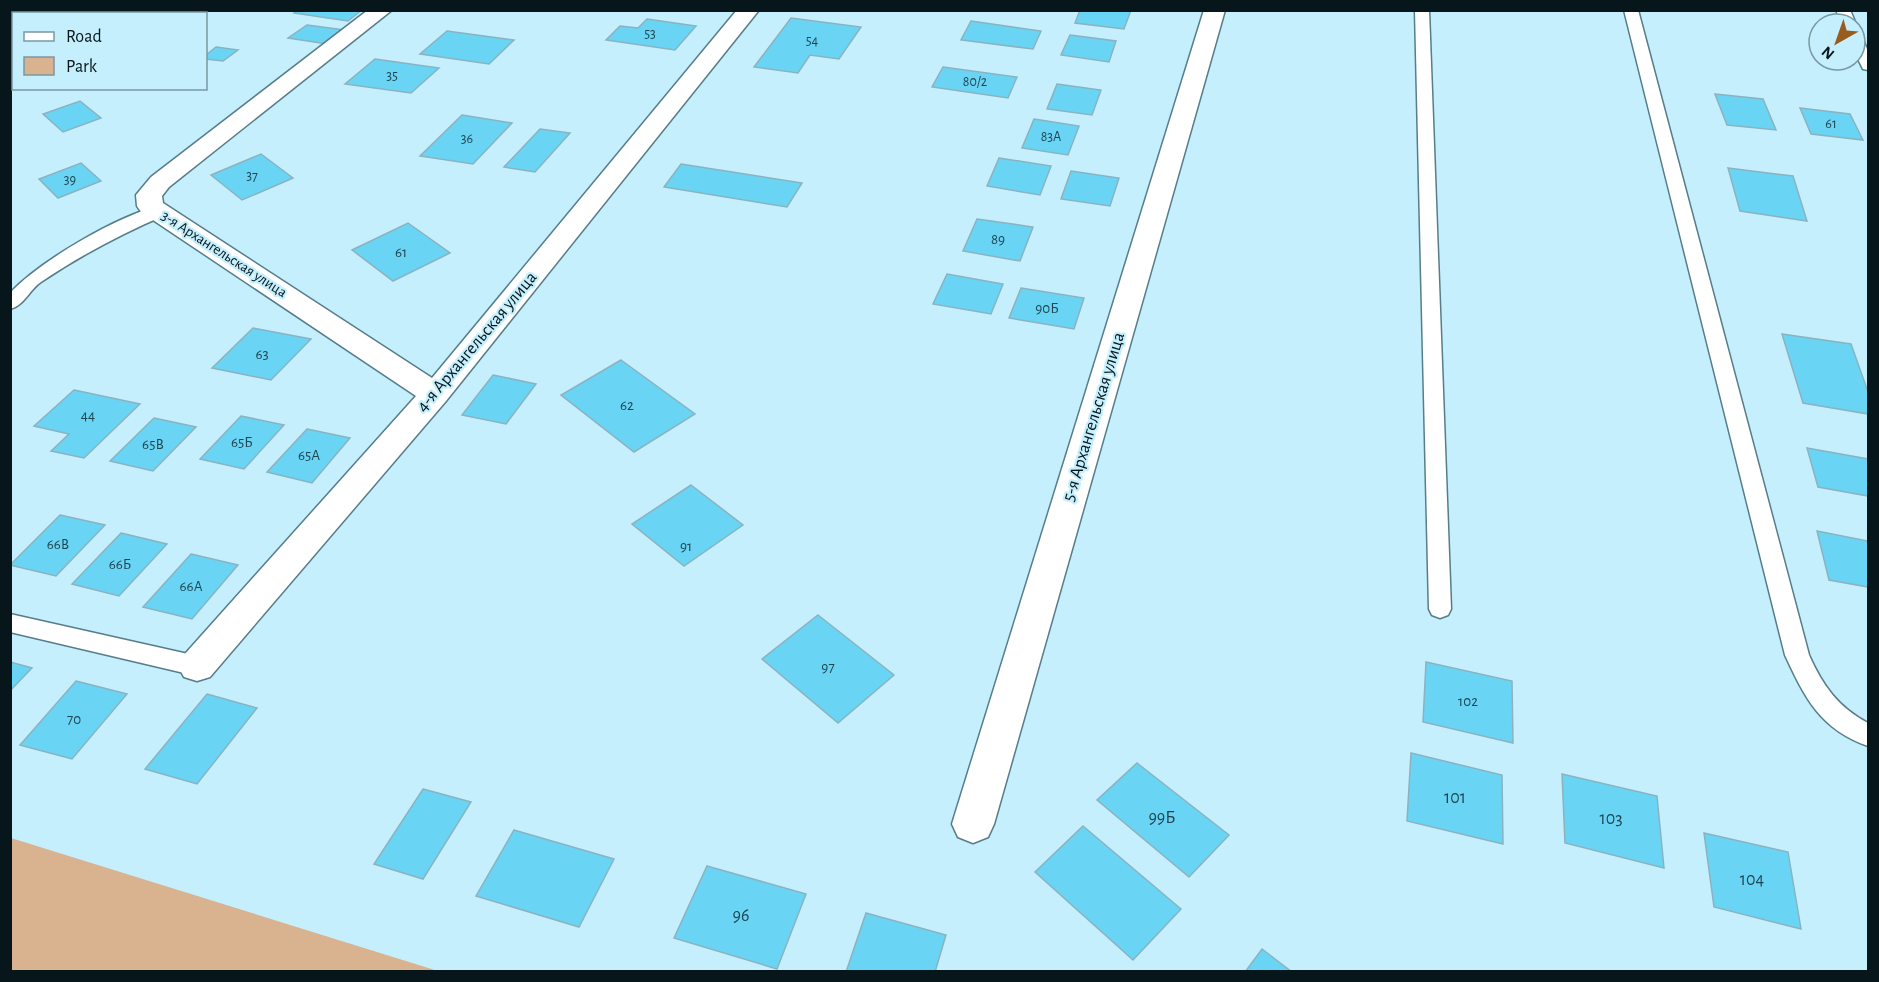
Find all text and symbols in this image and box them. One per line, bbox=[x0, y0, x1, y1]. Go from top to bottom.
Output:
legend bbox=[12, 12, 207, 90]
north arrow bbox=[1807, 12, 1867, 72]
house number: 53 bbox=[644, 27, 656, 41]
text: Road bbox=[66, 28, 102, 46]
house number: 54 bbox=[806, 34, 819, 48]
text: N bbox=[1819, 43, 1837, 62]
text: Park bbox=[66, 58, 98, 76]
house number: 35 bbox=[386, 69, 398, 83]
house number: 80/2 bbox=[963, 75, 987, 89]
house number: 61 bbox=[1825, 117, 1837, 131]
house number: 83А bbox=[1041, 130, 1061, 144]
house number: 36 bbox=[461, 132, 473, 146]
house number: 37 bbox=[246, 169, 258, 183]
house number: 39 bbox=[64, 173, 76, 187]
street label: 3-я Архангельская улица bbox=[159, 208, 290, 300]
house number: 89 bbox=[991, 232, 1005, 247]
house number: 61 bbox=[395, 245, 407, 260]
street label: 4-я Архангельская улица bbox=[413, 268, 541, 416]
house number: 90Б bbox=[1035, 301, 1059, 316]
street label: 5-я Архангельская улица bbox=[1060, 330, 1128, 504]
house number: 63 bbox=[255, 347, 269, 362]
house number: 62 bbox=[620, 398, 634, 413]
house number: 44 bbox=[81, 408, 95, 423]
house number: 65Б bbox=[231, 435, 253, 450]
house number: 65В bbox=[142, 437, 164, 452]
house number: 65А bbox=[298, 448, 320, 463]
house number: 66В bbox=[47, 537, 69, 552]
house number: 91 bbox=[680, 539, 692, 554]
house number: 66Б bbox=[109, 557, 131, 572]
house number: 66А bbox=[180, 579, 203, 594]
house number: 97 bbox=[821, 660, 835, 675]
house number: 102 bbox=[1458, 694, 1478, 709]
house number: 70 bbox=[67, 712, 81, 727]
house number: 101 bbox=[1444, 789, 1466, 807]
house number: 99Б bbox=[1148, 809, 1176, 827]
house number: 103 bbox=[1599, 810, 1623, 828]
house number: 104 bbox=[1740, 871, 1765, 889]
house number: 96 bbox=[733, 907, 749, 925]

